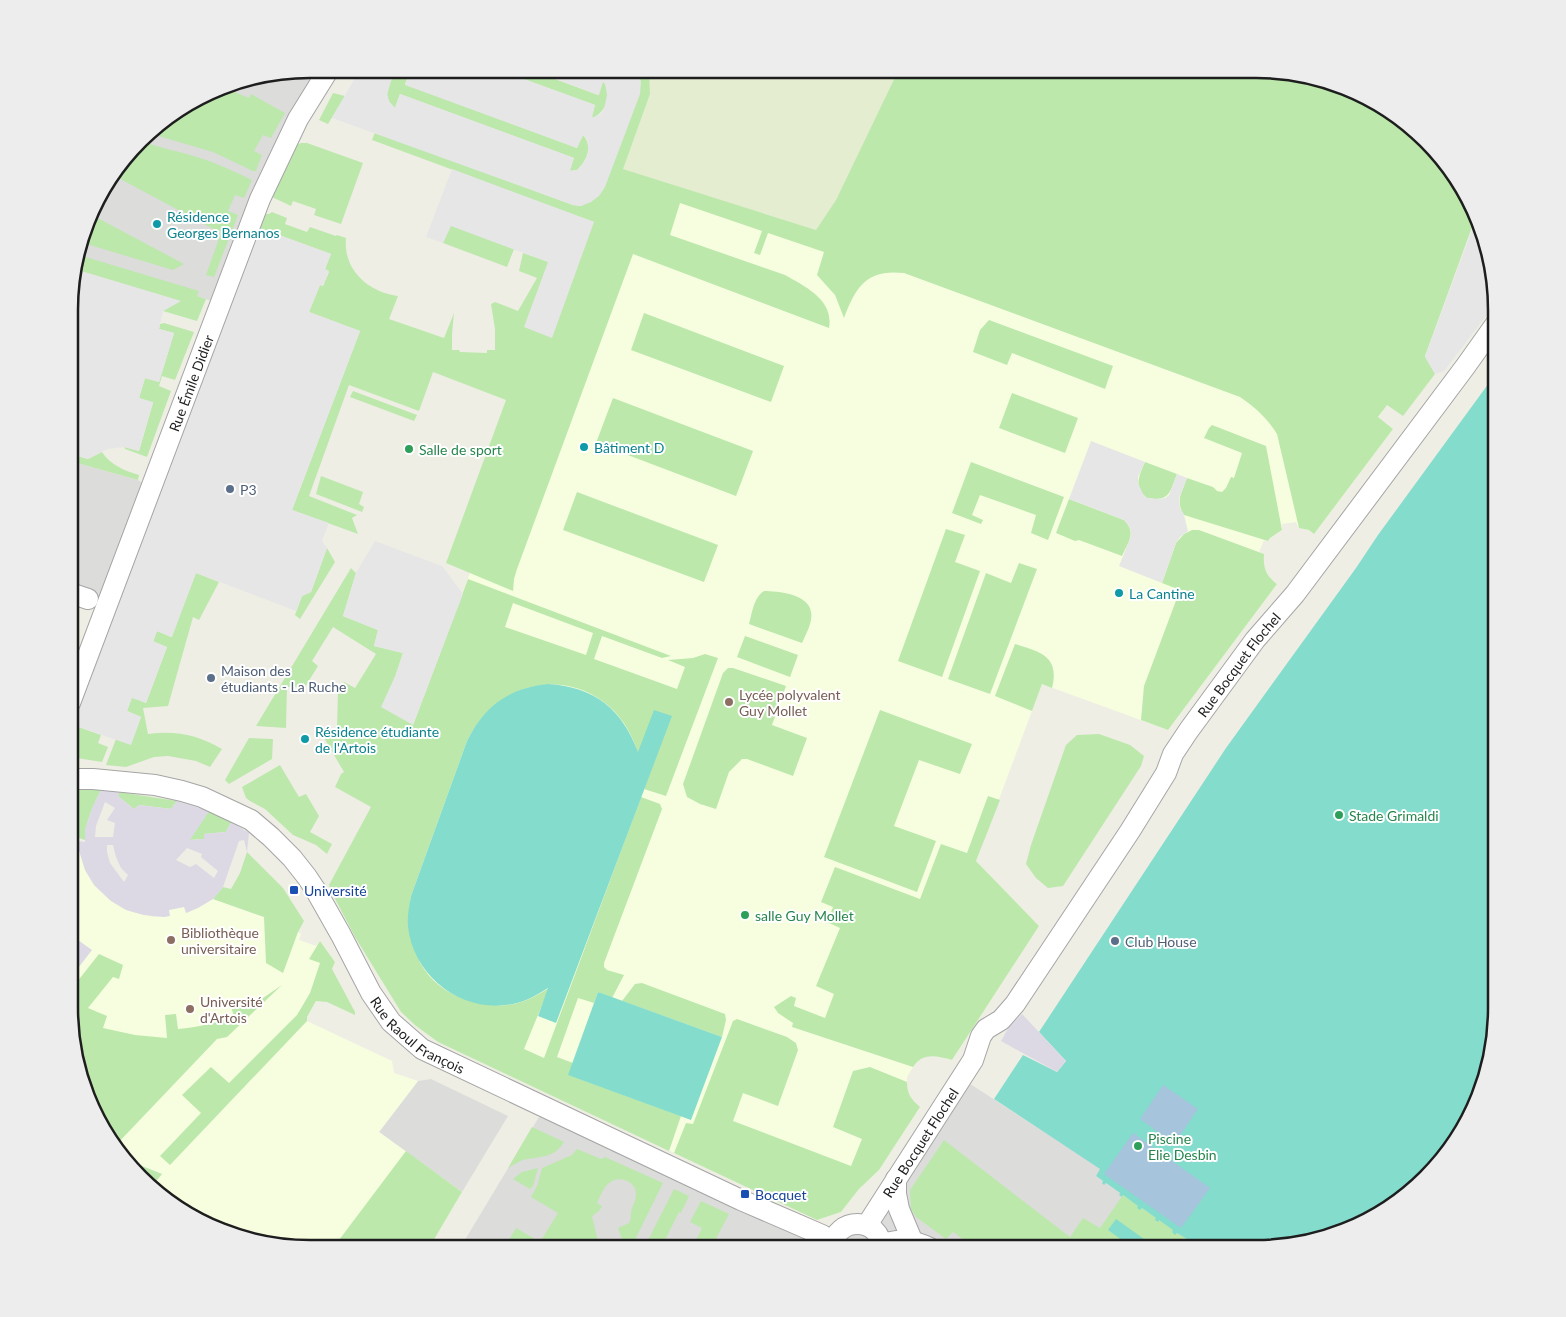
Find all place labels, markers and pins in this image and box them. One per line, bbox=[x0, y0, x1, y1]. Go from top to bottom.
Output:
place label: Résidence Georges Bernanos bbox=[167, 208, 280, 241]
marker: Résidence Georges Bernanos bbox=[151, 218, 163, 230]
place label: Bâtiment D bbox=[594, 439, 664, 456]
place label: Salle de sport bbox=[419, 441, 502, 458]
marker: Bâtiment D bbox=[578, 441, 590, 453]
marker: Salle de sport bbox=[403, 443, 415, 455]
place label: P3 bbox=[240, 481, 257, 498]
marker: P3 bbox=[224, 483, 236, 495]
place label: La Cantine bbox=[1129, 585, 1195, 602]
marker: La Cantine bbox=[1113, 587, 1125, 599]
place label: Maison des étudiants - La Ruche bbox=[221, 662, 346, 695]
marker: Maison des étudiants - La Ruche bbox=[205, 672, 217, 684]
place label: Lycée polyvalent Guy Mollet bbox=[739, 686, 841, 719]
marker: Lycée polyvalent Guy Mollet bbox=[723, 696, 735, 708]
place label: Résidence étudiante de l'Artois bbox=[315, 723, 439, 756]
marker: Résidence étudiante de l'Artois bbox=[299, 733, 311, 745]
place label: Stade Grimaldi bbox=[1349, 807, 1439, 824]
marker: Stade Grimaldi bbox=[1333, 809, 1345, 821]
place label: Université bbox=[304, 882, 367, 899]
marker: Université bbox=[288, 884, 300, 896]
place label: salle Guy Mollet bbox=[755, 907, 854, 924]
marker: salle Guy Mollet bbox=[739, 909, 751, 921]
place label: Bibliothèque universitaire bbox=[181, 924, 259, 957]
place label: Club House bbox=[1125, 933, 1197, 950]
marker: Bibliothèque universitaire bbox=[165, 934, 177, 946]
marker: Club House bbox=[1109, 935, 1121, 947]
place label: Université d'Artois bbox=[200, 993, 263, 1026]
marker: Université d'Artois bbox=[184, 1003, 196, 1015]
place label: Piscine Elie Desbin bbox=[1148, 1130, 1217, 1163]
marker: Piscine Elie Desbin bbox=[1132, 1140, 1144, 1152]
place label: Bocquet bbox=[755, 1186, 806, 1203]
marker: Bocquet bbox=[739, 1188, 751, 1200]

